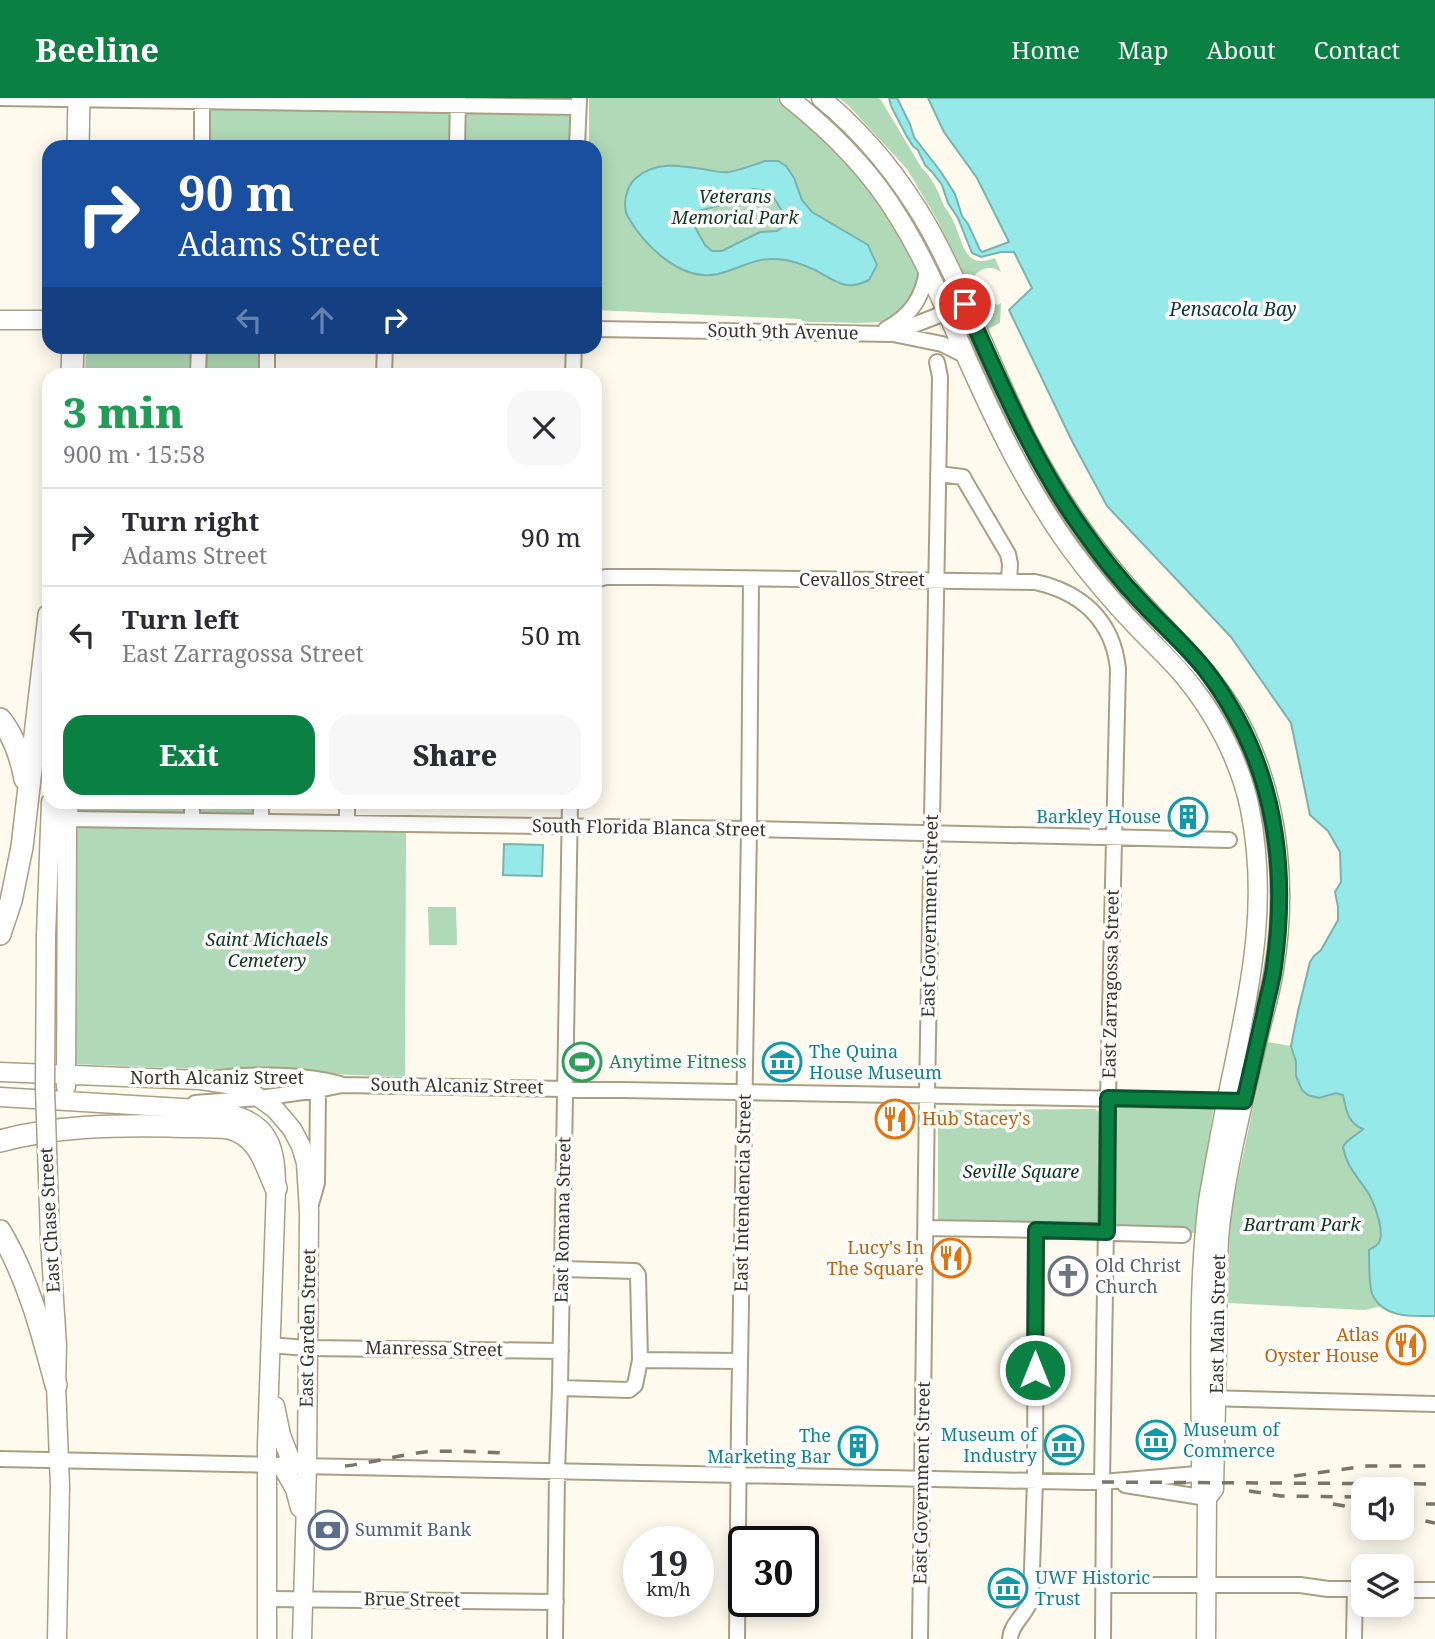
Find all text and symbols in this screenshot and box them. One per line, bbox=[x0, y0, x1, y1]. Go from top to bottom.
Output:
text: Beeline bbox=[35, 27, 159, 72]
text: Home bbox=[1011, 33, 1080, 66]
text: Map bbox=[1118, 33, 1169, 66]
text: About bbox=[1207, 33, 1276, 66]
text: Contact bbox=[1314, 33, 1400, 66]
text: 90 m bbox=[178, 159, 294, 225]
icon: right bbox=[63, 168, 154, 259]
park label: Veterans Memorial Park bbox=[671, 184, 799, 229]
text: Adams Street bbox=[178, 222, 380, 265]
pin bbox=[935, 274, 995, 334]
icon: arrive bbox=[946, 285, 984, 323]
water label: Pensacola Bay bbox=[1168, 296, 1297, 322]
icon: left bbox=[230, 301, 268, 339]
icon: ahead bbox=[303, 301, 341, 339]
icon: right bbox=[376, 301, 414, 339]
street label: South 9th Avenue bbox=[707, 318, 859, 344]
text: 3 min bbox=[63, 383, 184, 440]
button: close bbox=[507, 391, 581, 465]
text: 900 m · 15:58 bbox=[63, 438, 205, 470]
text: Turn right bbox=[122, 503, 259, 539]
icon: right bbox=[63, 518, 101, 556]
text: 90 m bbox=[521, 519, 581, 555]
text: Adams Street bbox=[122, 539, 267, 571]
street label: Cevallos Street bbox=[799, 567, 925, 591]
text: Turn left bbox=[122, 601, 239, 637]
icon: left bbox=[63, 616, 101, 654]
text: 50 m bbox=[521, 617, 581, 653]
text: East Zarragossa Street bbox=[122, 637, 364, 669]
button: Exit bbox=[63, 715, 315, 795]
button: Share bbox=[329, 715, 581, 795]
building icon: Barkley House bbox=[1167, 796, 1209, 838]
place label: Barkley House bbox=[1036, 804, 1161, 828]
street label: South Florida Blanca Street bbox=[532, 813, 766, 841]
street label: East Government Street bbox=[915, 814, 943, 1018]
street label: East Zarragossa Street bbox=[1096, 889, 1124, 1079]
park label: Saint Michaels Cemetery bbox=[206, 927, 328, 972]
place label: The Quina House Museum bbox=[809, 1039, 942, 1084]
sports icon: Anytime Fitness bbox=[561, 1041, 603, 1083]
museum icon: The Quina House Museum bbox=[761, 1041, 803, 1083]
place label: Anytime Fitness bbox=[609, 1049, 747, 1073]
street label: North Alcaniz Street bbox=[130, 1065, 304, 1089]
street label: South Alcaniz Street bbox=[370, 1071, 544, 1099]
street label: East Intendencia Street bbox=[728, 1094, 756, 1292]
restaurant icon: Hub Stacey's bbox=[874, 1098, 916, 1140]
place label: Hub Stacey's bbox=[922, 1106, 1030, 1130]
street label: East Romana Street bbox=[549, 1137, 575, 1303]
street label: East Chase Street bbox=[33, 1147, 65, 1293]
park label: Seville Square bbox=[963, 1159, 1079, 1183]
park label: Bartram Park bbox=[1243, 1212, 1361, 1236]
place label: Lucy's In The Square bbox=[827, 1235, 924, 1280]
restaurant icon: Lucy's In The Square bbox=[930, 1237, 972, 1279]
street label: East Garden Street bbox=[294, 1248, 320, 1408]
place label: Old Christ Church bbox=[1095, 1253, 1181, 1298]
street label: East Main Street bbox=[1204, 1254, 1230, 1394]
church icon: Old Christ Church bbox=[1047, 1255, 1089, 1297]
place label: Atlas Oyster House bbox=[1264, 1322, 1379, 1367]
restaurant icon: Atlas Oyster House bbox=[1385, 1324, 1427, 1366]
position arrow bbox=[998, 1333, 1072, 1407]
street label: Manressa Street bbox=[365, 1335, 503, 1361]
street label: East Government Street bbox=[907, 1381, 935, 1585]
place label: Museum of Commerce bbox=[1183, 1417, 1281, 1462]
museum icon: Museum of Commerce bbox=[1135, 1419, 1177, 1461]
place label: Museum of Industry bbox=[941, 1422, 1038, 1467]
place label: The Marketing Bar bbox=[707, 1423, 832, 1468]
museum icon: Museum of Industry bbox=[1043, 1424, 1085, 1466]
building icon: The Marketing Bar bbox=[837, 1425, 879, 1467]
map controls bbox=[1351, 1477, 1414, 1617]
button: sound bbox=[1351, 1477, 1414, 1540]
bank icon: Summit Bank bbox=[307, 1509, 349, 1551]
place label: Summit Bank bbox=[355, 1517, 472, 1541]
speed limit sign: 30 bbox=[728, 1526, 819, 1617]
text: 19 bbox=[649, 1539, 688, 1586]
button: layers bbox=[1351, 1554, 1414, 1617]
place label: UWF Historic Trust bbox=[1035, 1565, 1150, 1610]
museum icon: UWF Historic Trust bbox=[987, 1567, 1029, 1609]
text: km/h bbox=[646, 1577, 691, 1601]
street label: Brue Street bbox=[364, 1586, 460, 1612]

